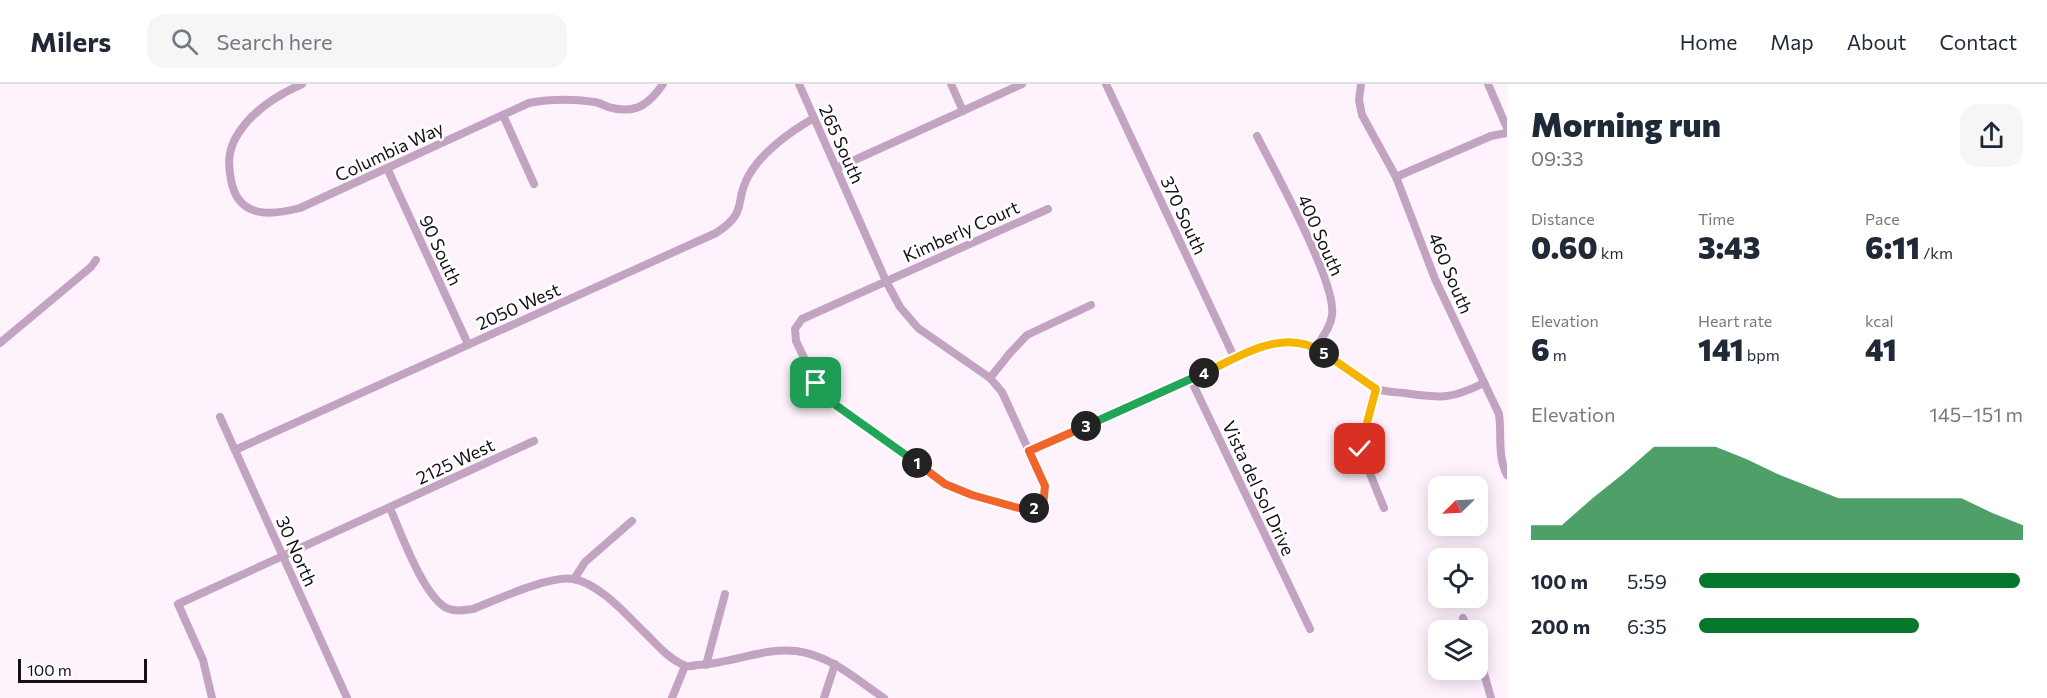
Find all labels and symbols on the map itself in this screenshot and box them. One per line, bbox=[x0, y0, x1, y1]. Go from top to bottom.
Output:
street label: 265 South bbox=[815, 101, 869, 187]
street label: Columbia Way bbox=[331, 116, 447, 186]
street label: 370 South bbox=[1156, 172, 1212, 258]
street label: 400 South bbox=[1293, 191, 1349, 279]
street label: Kimberly Court bbox=[900, 196, 1022, 266]
street label: 90 South bbox=[415, 211, 467, 289]
street label: 460 South bbox=[1424, 229, 1478, 317]
street label: 2050 West bbox=[473, 278, 563, 334]
pin: 5 bbox=[1309, 338, 1339, 368]
pin bbox=[790, 357, 841, 408]
pin: 4 bbox=[1189, 358, 1219, 388]
pin: 3 bbox=[1071, 411, 1101, 441]
street label: Vista del Sol Drive bbox=[1218, 417, 1300, 559]
pin bbox=[1334, 423, 1385, 474]
street label: 2125 West bbox=[412, 433, 498, 489]
pin: 1 bbox=[902, 448, 932, 478]
north arrow bbox=[1428, 476, 1488, 536]
pin: 2 bbox=[1019, 493, 1049, 523]
street label: 30 North bbox=[272, 512, 322, 590]
scale bar bbox=[18, 656, 147, 684]

